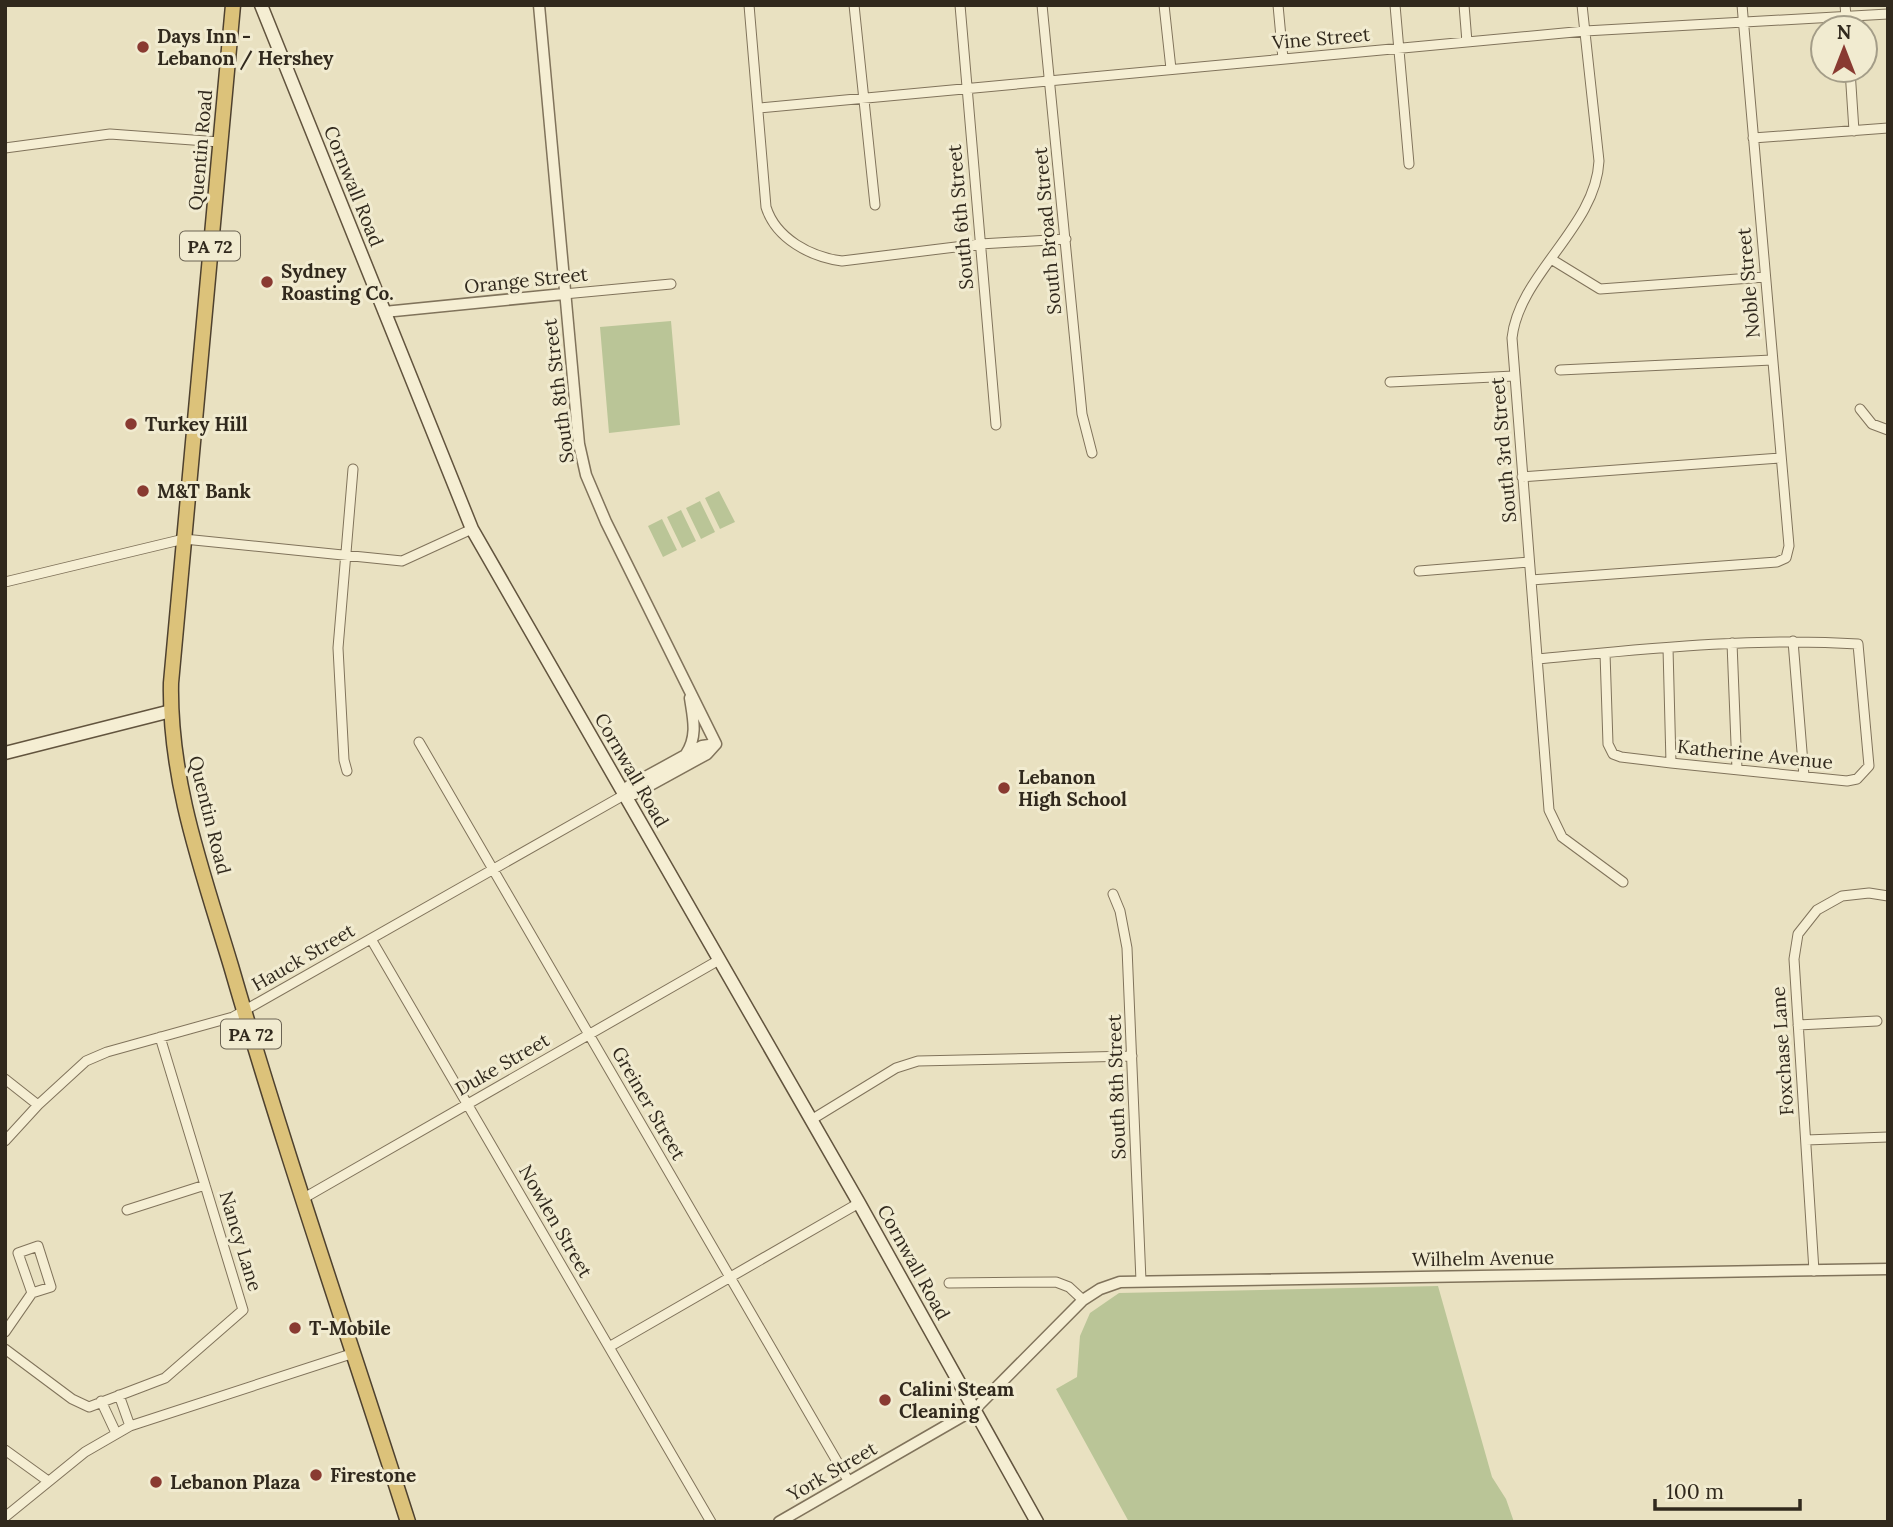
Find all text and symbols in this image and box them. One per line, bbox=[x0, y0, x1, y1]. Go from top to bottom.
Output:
north arrow bbox=[1809, 14, 1879, 84]
text: N bbox=[1837, 20, 1852, 44]
street label: Vine Street bbox=[1270, 22, 1372, 54]
place label: Days Inn - Lebanon / Hershey bbox=[157, 24, 334, 71]
marker: Days Inn - Lebanon / Hershey bbox=[135, 39, 151, 55]
street label: Quentin Road bbox=[183, 88, 217, 212]
street label: Cornwall Road bbox=[319, 122, 389, 250]
street label: South 6th Street bbox=[942, 143, 978, 291]
street label: South Broad Street bbox=[1028, 146, 1066, 316]
street label: Noble Street bbox=[1731, 226, 1765, 339]
road number: PA 72 bbox=[180, 232, 240, 260]
place label: Sydney Roasting Co. bbox=[281, 259, 394, 305]
street label: Orange Street bbox=[463, 262, 590, 298]
marker: Sydney Roasting Co. bbox=[259, 274, 275, 290]
street label: South 8th Street bbox=[537, 317, 579, 465]
street label: South 3rd Street bbox=[1485, 376, 1521, 524]
place label: Turkey Hill bbox=[145, 412, 248, 436]
marker: Turkey Hill bbox=[123, 416, 139, 432]
place label: M&T Bank bbox=[157, 479, 251, 503]
marker: M&T Bank bbox=[135, 483, 151, 499]
street label: Cornwall Road bbox=[590, 709, 674, 831]
street label: Katherine Avenue bbox=[1676, 734, 1834, 774]
street label: Quentin Road bbox=[184, 753, 236, 877]
place label: Lebanon High School bbox=[1018, 765, 1127, 811]
marker: Lebanon High School bbox=[996, 780, 1012, 796]
street label: Hauck Street bbox=[247, 918, 359, 996]
street label: Foxchase Lane bbox=[1766, 986, 1798, 1116]
street label: South 8th Street bbox=[1101, 1013, 1131, 1160]
road number: PA 72 bbox=[221, 1020, 281, 1049]
street label: Duke Street bbox=[451, 1027, 554, 1101]
street label: Greiner Street bbox=[607, 1042, 691, 1165]
street label: Nowlen Street bbox=[514, 1160, 598, 1282]
street label: Nancy Lane bbox=[214, 1188, 268, 1294]
street label: Cornwall Road bbox=[872, 1200, 956, 1324]
street label: Wilhelm Avenue bbox=[1412, 1245, 1554, 1271]
place label: T-Mobile bbox=[309, 1316, 391, 1340]
marker: T-Mobile bbox=[287, 1320, 303, 1336]
place label: Calini Steam Cleaning bbox=[899, 1377, 1015, 1423]
marker: Calini Steam Cleaning bbox=[877, 1392, 893, 1408]
street label: York Street bbox=[782, 1436, 881, 1507]
place label: Firestone bbox=[330, 1463, 416, 1487]
marker: Firestone bbox=[308, 1467, 324, 1483]
scale bar bbox=[1655, 1468, 1800, 1512]
place label: Lebanon Plaza bbox=[170, 1470, 300, 1494]
marker: Lebanon Plaza bbox=[148, 1474, 164, 1490]
text: 100 m bbox=[1666, 1478, 1724, 1505]

